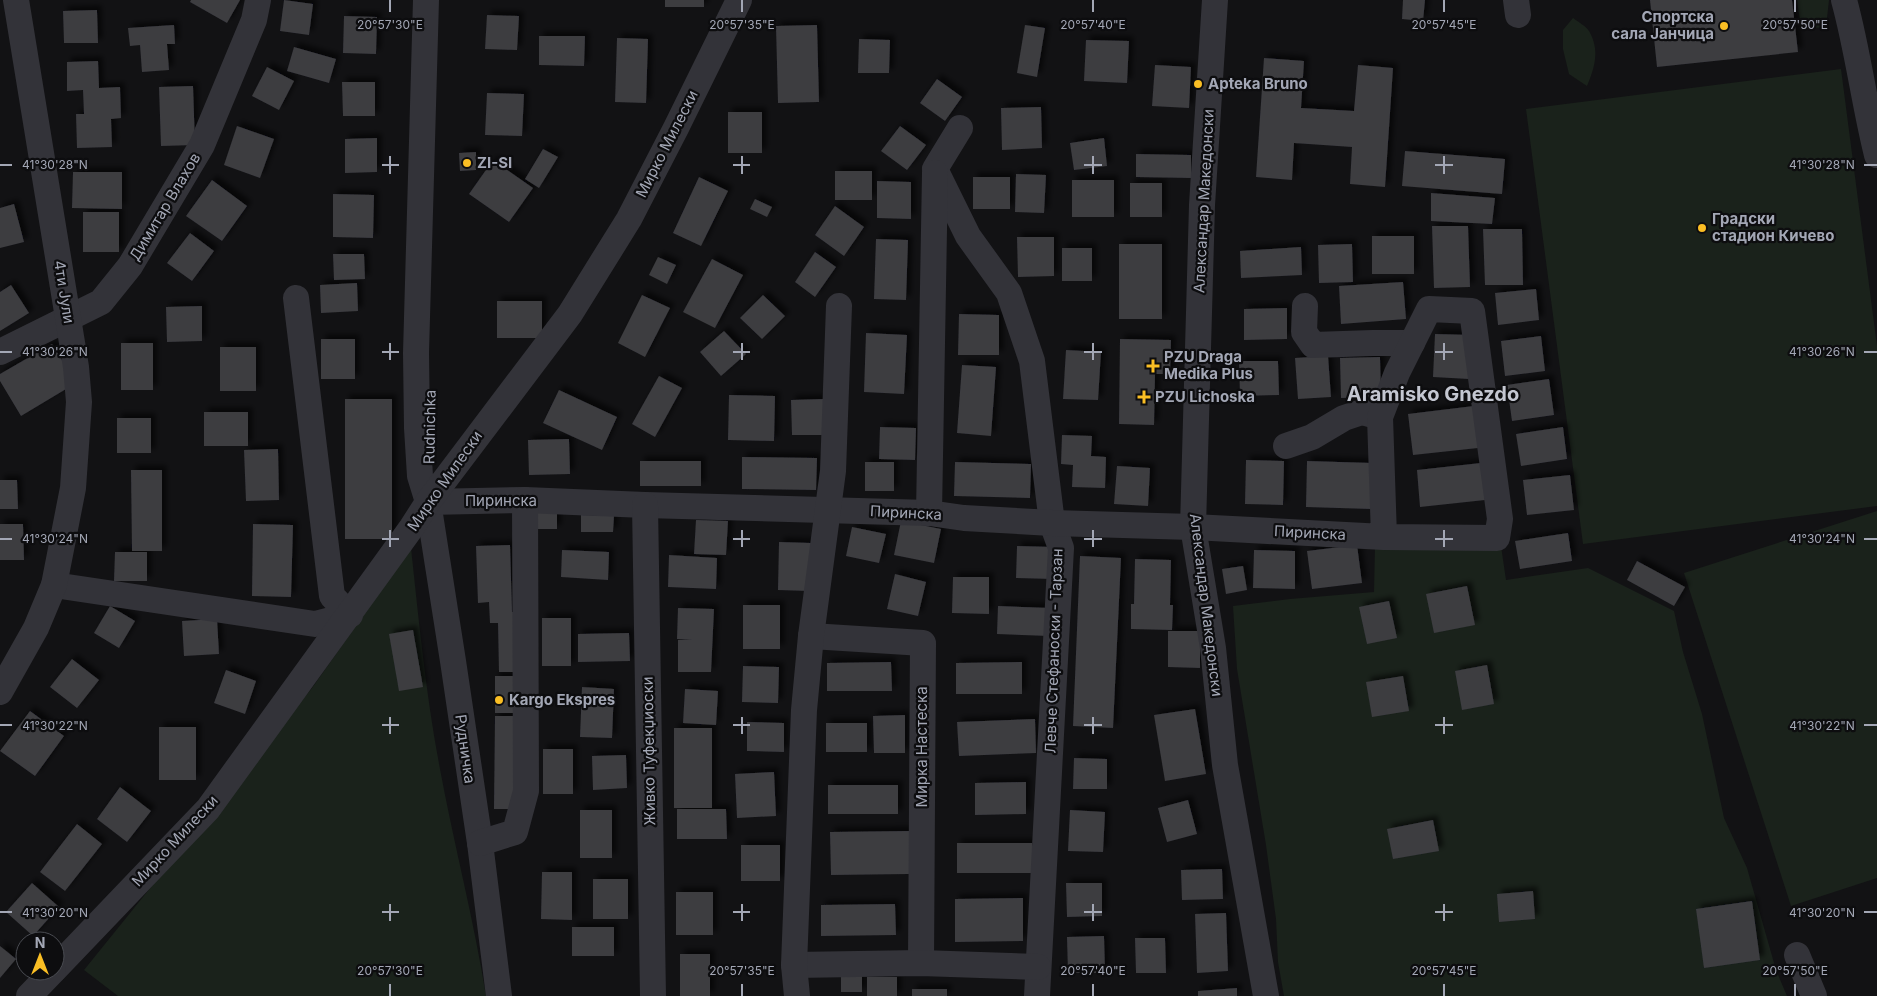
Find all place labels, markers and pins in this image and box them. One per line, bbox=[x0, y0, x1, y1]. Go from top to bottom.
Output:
place label: Спортска сала Јанчица bbox=[1611, 7, 1714, 43]
marker: Спортска сала Јанчица bbox=[1718, 20, 1730, 32]
place label: Apteka Bruno bbox=[1208, 74, 1308, 93]
marker: Apteka Bruno bbox=[1192, 78, 1204, 90]
place label: ZI-SI bbox=[477, 153, 512, 172]
marker: ZI-SI bbox=[461, 157, 473, 169]
place label: Градски стадион Кичево bbox=[1712, 209, 1834, 245]
marker: Градски стадион Кичево bbox=[1696, 222, 1708, 234]
place label: PZU Draga Medika Plus bbox=[1164, 347, 1253, 383]
marker: PZU Draga Medika Plus bbox=[1146, 359, 1160, 373]
place label: PZU Lichoska bbox=[1155, 387, 1255, 406]
marker: PZU Lichoska bbox=[1137, 390, 1151, 404]
place label: Kargo Ekspres bbox=[509, 690, 615, 709]
marker: Kargo Ekspres bbox=[493, 694, 505, 706]

